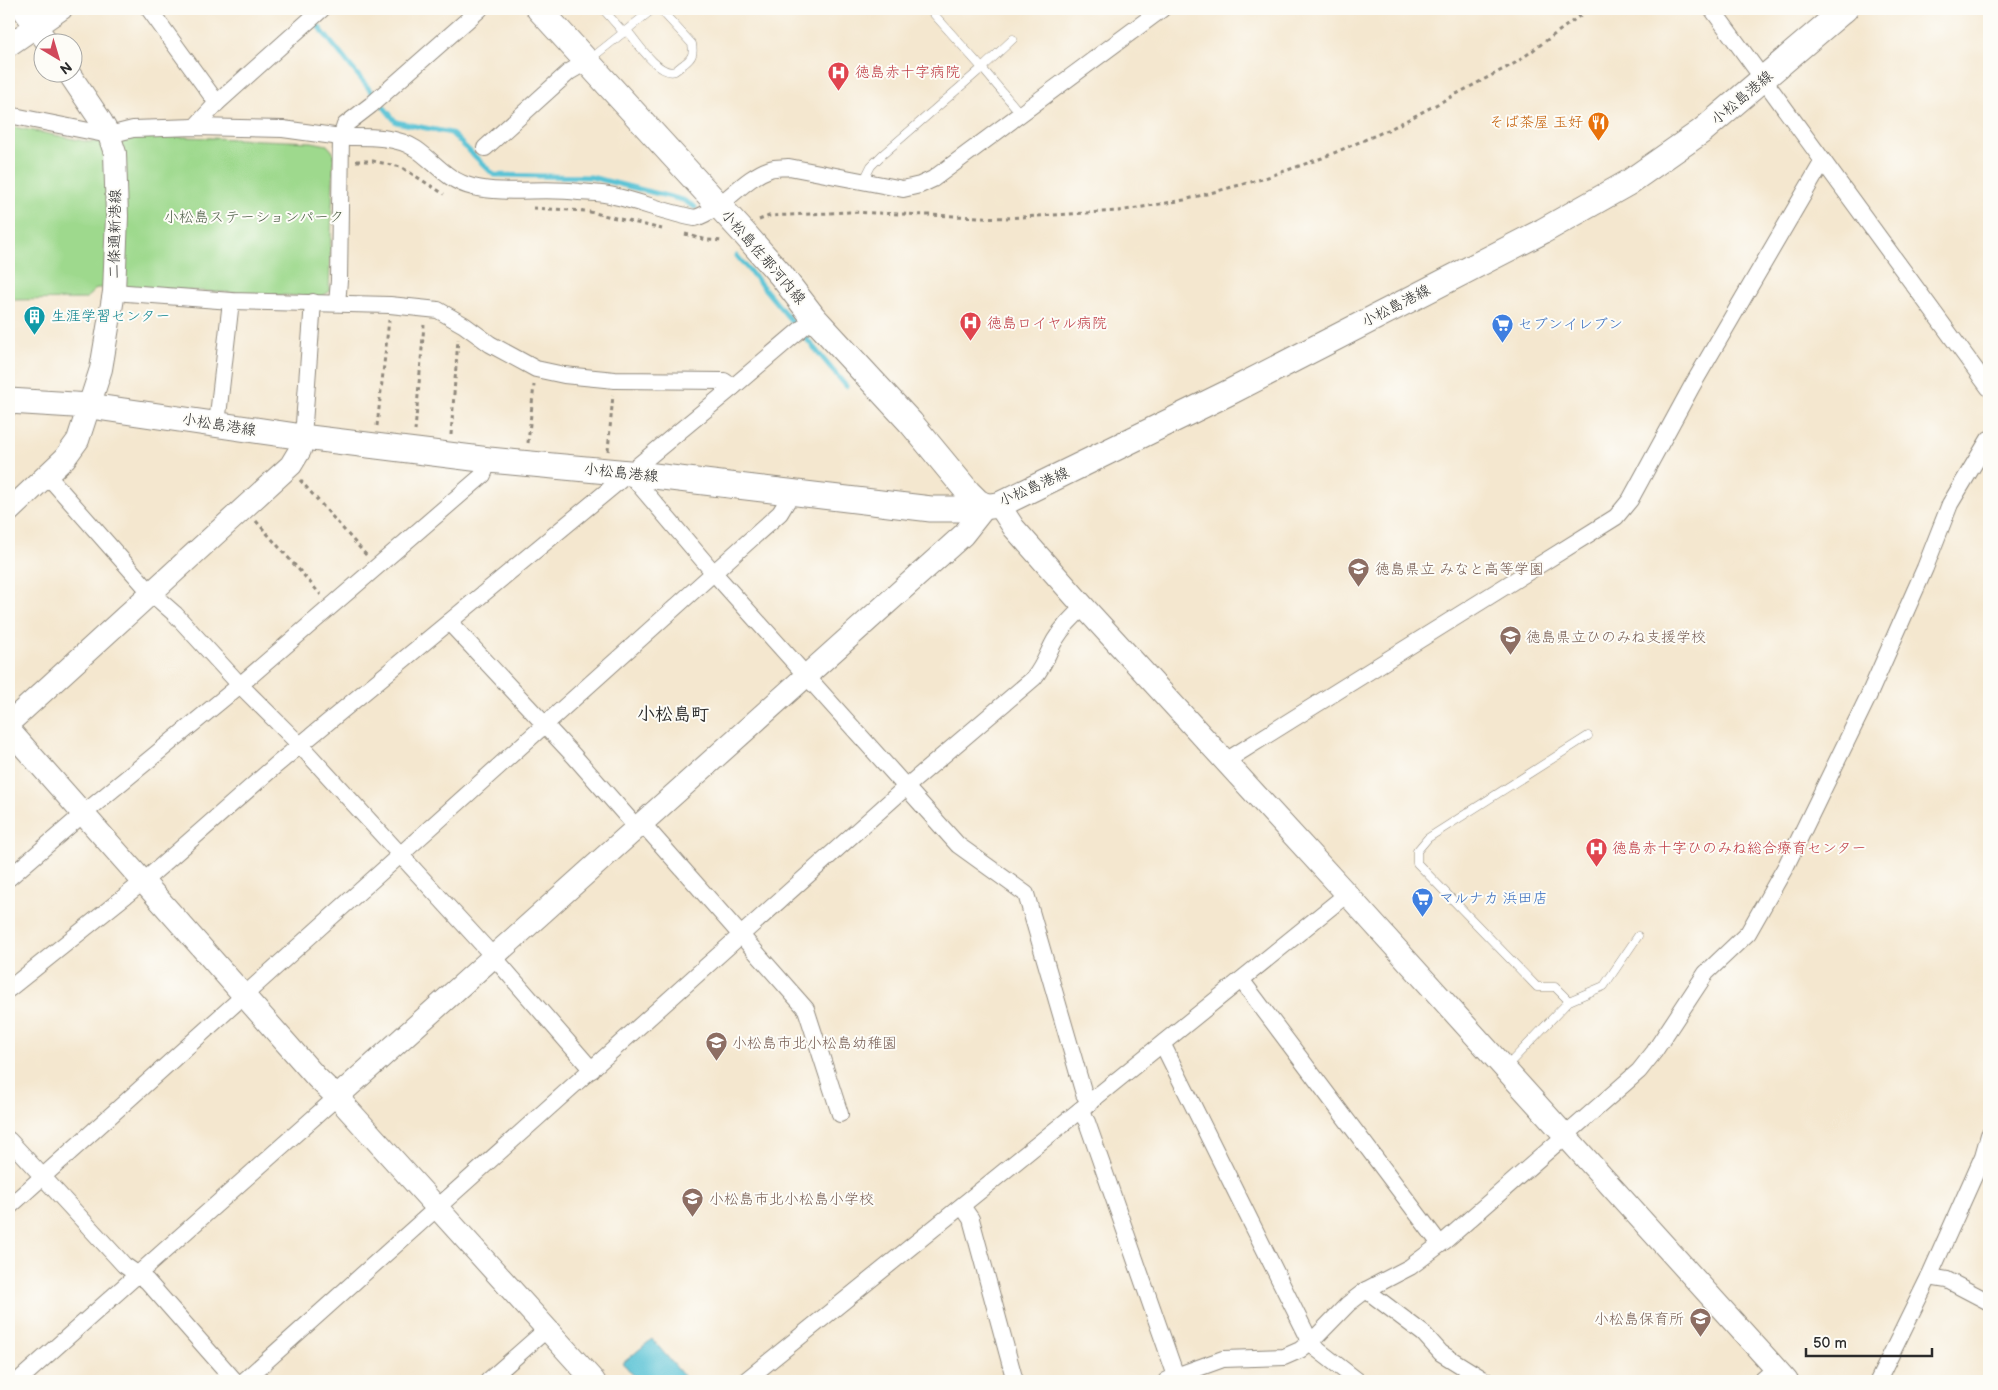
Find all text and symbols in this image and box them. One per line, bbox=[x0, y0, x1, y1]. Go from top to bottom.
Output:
north arrow bbox=[32, 32, 82, 82]
text: N bbox=[56, 58, 75, 78]
hospital icon: 徳島赤十字病院 bbox=[827, 60, 851, 91]
place label: 徳島赤十字病院 bbox=[855, 63, 960, 82]
street label: 小松島港線 bbox=[1707, 67, 1777, 129]
restaurant icon: そば茶屋 玉好 bbox=[1587, 110, 1611, 141]
place label: そば茶屋 玉好 bbox=[1489, 113, 1583, 132]
street label: 二條通新港線 bbox=[105, 189, 125, 279]
street label: 小松島佐那河内線 bbox=[716, 205, 810, 309]
park label: 小松島ステーションパーク bbox=[164, 208, 344, 227]
street label: 小松島港線 bbox=[1358, 281, 1434, 331]
building icon: 生涯学習センター bbox=[23, 304, 47, 335]
place label: 生涯学習センター bbox=[51, 307, 170, 326]
hospital icon: 徳島ロイヤル病院 bbox=[959, 311, 983, 342]
supermarket icon: セブンイレブン bbox=[1490, 312, 1514, 343]
place label: 徳島ロイヤル病院 bbox=[987, 314, 1107, 333]
place label: セブンイレブン bbox=[1518, 315, 1623, 334]
street label: 小松島港線 bbox=[180, 410, 258, 440]
street label: 小松島港線 bbox=[583, 460, 659, 486]
street label: 小松島港線 bbox=[996, 463, 1072, 511]
school or university icon: 徳島県立 みなと高等学園 bbox=[1347, 557, 1371, 588]
place label: 徳島県立 みなと高等学園 bbox=[1375, 560, 1544, 579]
school or university icon: 徳島県立ひのみね支援学校 bbox=[1498, 625, 1522, 656]
place label: 徳島県立ひのみね支援学校 bbox=[1526, 628, 1706, 647]
district label: 小松島町 bbox=[637, 704, 709, 725]
hospital icon: 徳島赤十字ひのみね総合療育センター bbox=[1584, 836, 1608, 867]
place label: 徳島赤十字ひのみね総合療育センター bbox=[1612, 839, 1866, 858]
supermarket icon: マルナカ 浜田店 bbox=[1411, 886, 1435, 917]
place label: マルナカ 浜田店 bbox=[1439, 889, 1548, 908]
school or university icon: 小松島市北小松島幼稚園 bbox=[704, 1031, 728, 1062]
place label: 小松島市北小松島幼稚園 bbox=[732, 1034, 897, 1053]
school or university icon: 小松島市北小松島小学校 bbox=[681, 1187, 705, 1218]
place label: 小松島市北小松島小学校 bbox=[709, 1190, 874, 1209]
school or university icon: 小松島保育所 bbox=[1688, 1307, 1712, 1338]
place label: 小松島保育所 bbox=[1594, 1310, 1684, 1329]
scale bar bbox=[1806, 1325, 1932, 1357]
text: 50 m bbox=[1813, 1334, 1847, 1353]

